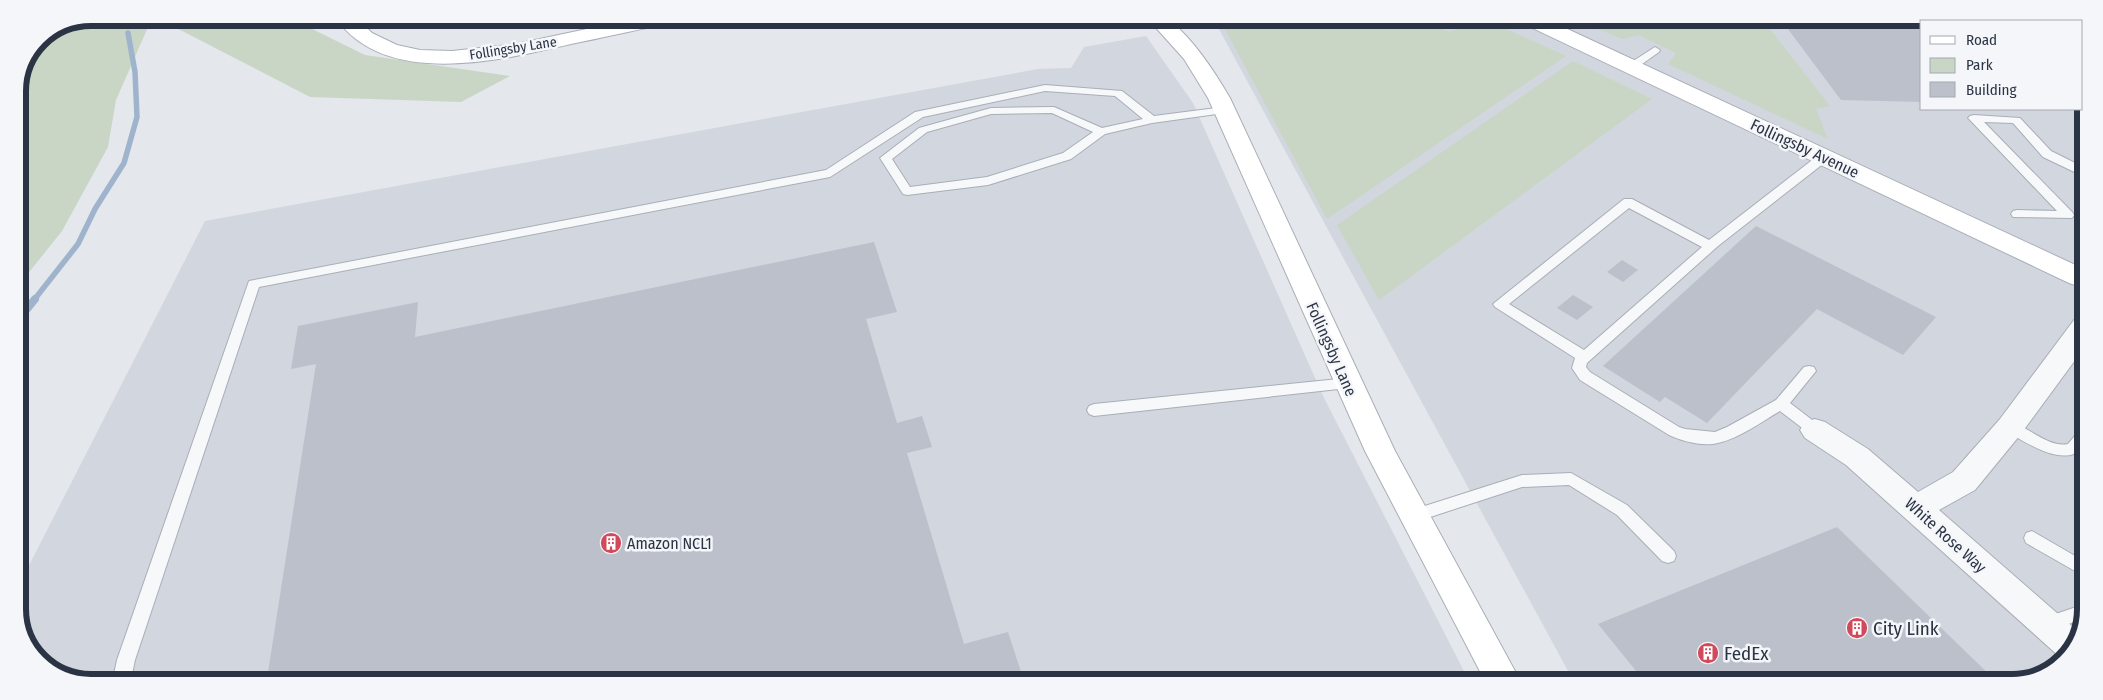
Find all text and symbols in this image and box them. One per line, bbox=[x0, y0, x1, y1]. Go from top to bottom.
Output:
legend bbox=[1920, 20, 2083, 110]
text: Road bbox=[1966, 31, 1997, 49]
street label: Follingsby Lane bbox=[468, 33, 558, 64]
text: Park bbox=[1966, 56, 1993, 74]
text: Building bbox=[1966, 81, 2017, 99]
street label: Follingsby Avenue bbox=[1748, 115, 1862, 182]
street label: Follingsby Lane bbox=[1302, 299, 1361, 399]
street label: White Rose Way bbox=[1901, 494, 1991, 577]
building icon: Amazon NCL1 bbox=[599, 531, 623, 555]
place label: Amazon NCL1 bbox=[627, 534, 712, 553]
building icon: City Link bbox=[1845, 616, 1869, 640]
place label: City Link bbox=[1873, 617, 1939, 640]
building icon: FedEx bbox=[1696, 641, 1720, 665]
place label: FedEx bbox=[1724, 642, 1769, 665]

